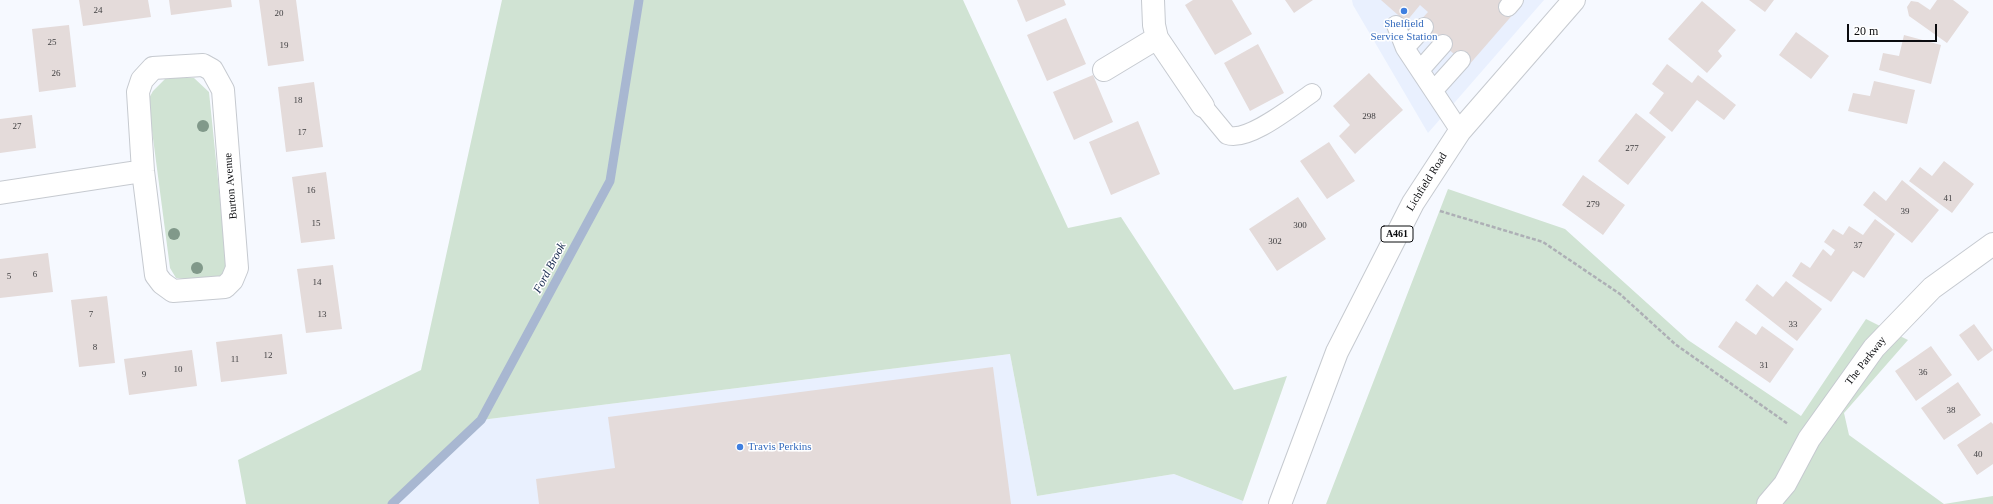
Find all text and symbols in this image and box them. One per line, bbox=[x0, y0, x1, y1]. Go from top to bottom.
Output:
house number: 24 bbox=[94, 6, 102, 16]
marker: Shelfield Service Station bbox=[1399, 6, 1409, 16]
house number: 20 bbox=[274, 9, 284, 19]
scale bar bbox=[1849, 16, 1939, 42]
place label: Shelfield Service Station bbox=[1371, 17, 1437, 43]
text: 20 m bbox=[1854, 24, 1878, 38]
house number: 25 bbox=[48, 38, 56, 48]
house number: 19 bbox=[280, 41, 288, 51]
house number: 26 bbox=[52, 69, 60, 79]
house number: 18 bbox=[294, 96, 302, 106]
house number: 298 bbox=[1362, 112, 1376, 122]
house number: 27 bbox=[12, 122, 22, 132]
house number: 17 bbox=[298, 128, 306, 138]
house number: 277 bbox=[1625, 144, 1639, 154]
street label: Lichfield Road bbox=[1404, 150, 1450, 214]
street label: Burton Avenue bbox=[222, 152, 240, 220]
house number: 16 bbox=[306, 186, 316, 196]
house number: 41 bbox=[1944, 194, 1952, 204]
house number: 279 bbox=[1586, 200, 1600, 210]
house number: 39 bbox=[1900, 207, 1910, 217]
house number: 15 bbox=[312, 219, 320, 229]
house number: 300 bbox=[1293, 221, 1307, 231]
road number: A461 bbox=[1381, 226, 1413, 242]
house number: 302 bbox=[1268, 237, 1282, 247]
water label: Ford Brook bbox=[531, 240, 569, 296]
house number: 37 bbox=[1854, 241, 1862, 251]
house number: 6 bbox=[33, 270, 37, 280]
house number: 5 bbox=[7, 272, 11, 282]
house number: 14 bbox=[312, 278, 322, 288]
house number: 7 bbox=[89, 310, 93, 320]
house number: 13 bbox=[318, 310, 326, 320]
house number: 33 bbox=[1788, 320, 1798, 330]
street label: The Parkway bbox=[1843, 334, 1889, 388]
house number: 8 bbox=[93, 343, 97, 353]
house number: 12 bbox=[264, 351, 272, 361]
house number: 11 bbox=[231, 355, 239, 365]
house number: 31 bbox=[1760, 361, 1768, 371]
house number: 10 bbox=[174, 365, 182, 375]
house number: 36 bbox=[1918, 368, 1928, 378]
house number: 9 bbox=[142, 370, 146, 380]
house number: 38 bbox=[1946, 406, 1956, 416]
place label: Travis Perkins bbox=[748, 440, 811, 454]
marker: Travis Perkins bbox=[735, 442, 745, 452]
house number: 40 bbox=[1974, 450, 1982, 460]

